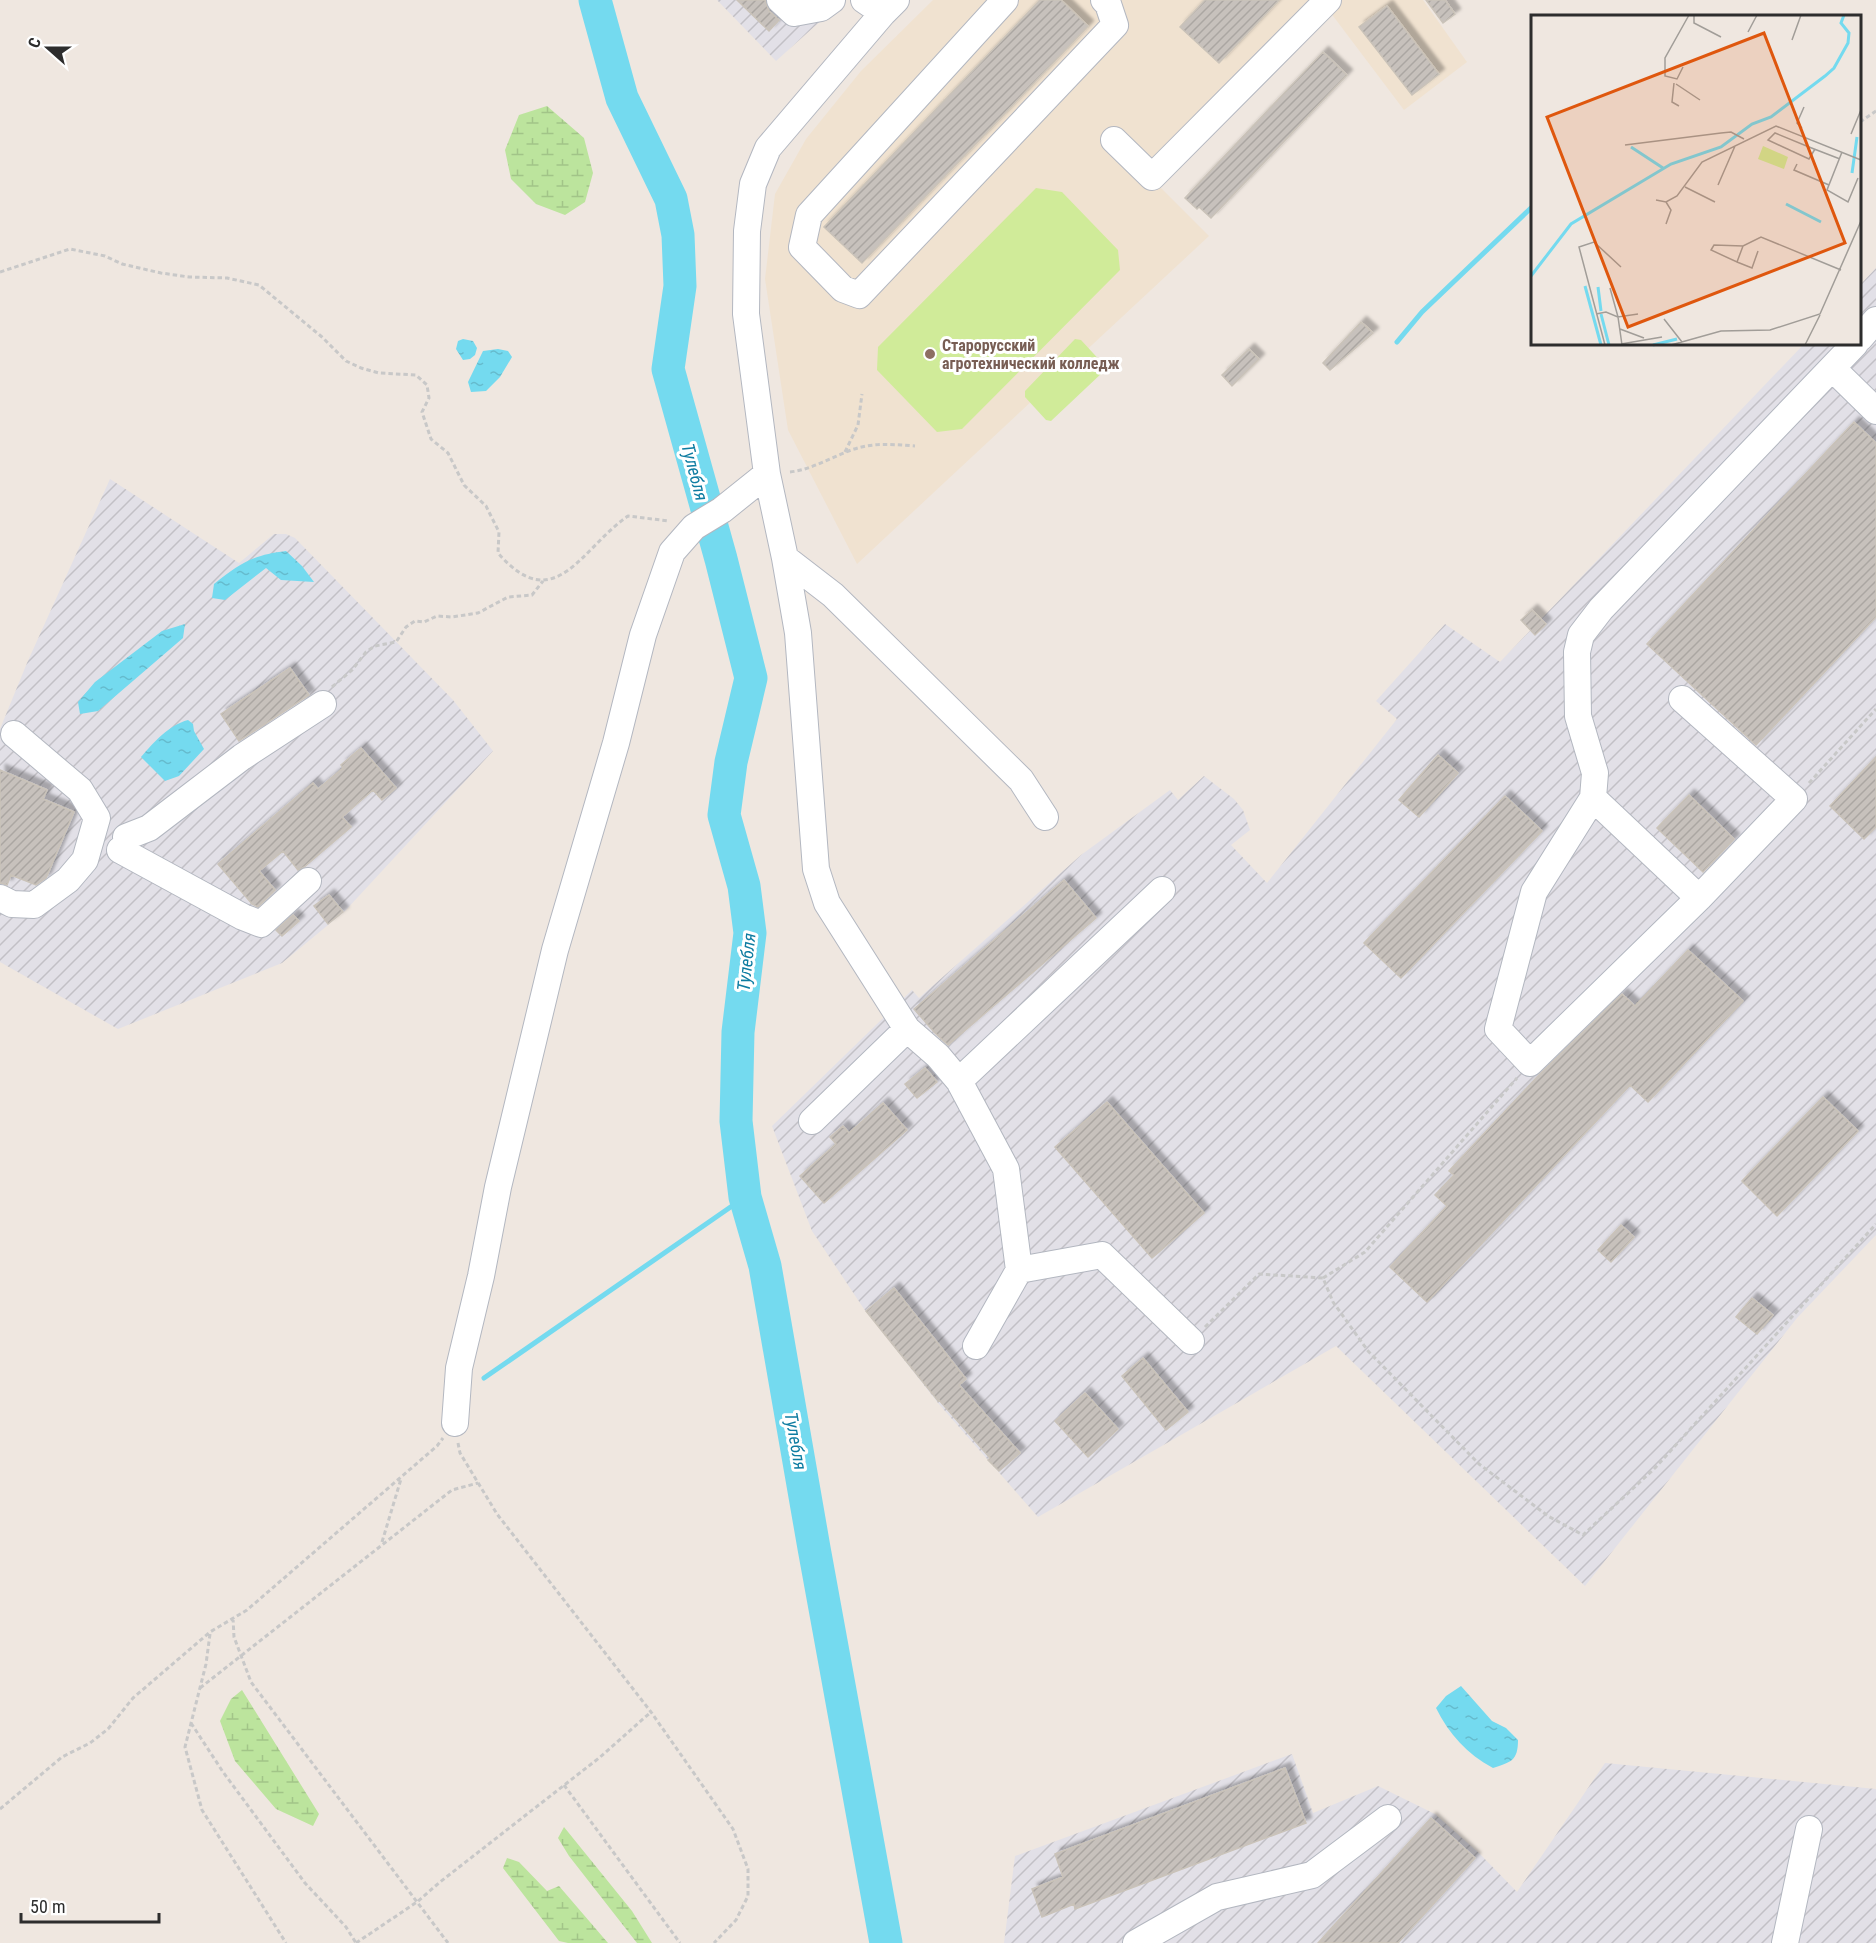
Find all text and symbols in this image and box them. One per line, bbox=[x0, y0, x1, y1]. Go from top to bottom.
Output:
inset map bbox=[1531, 15, 1861, 345]
north arrow bbox=[18, 18, 78, 78]
text: С bbox=[24, 35, 45, 50]
place label: Старорусский агротехнический колледж bbox=[942, 336, 1120, 373]
marker: Старорусский агротехнический колледж bbox=[923, 347, 937, 361]
water label: Тулебля bbox=[677, 441, 713, 503]
water label: Тулебля bbox=[733, 932, 759, 992]
water label: Тулебля bbox=[781, 1410, 811, 1472]
scale bar bbox=[21, 1886, 159, 1924]
text: 50 m bbox=[30, 1896, 65, 1917]

